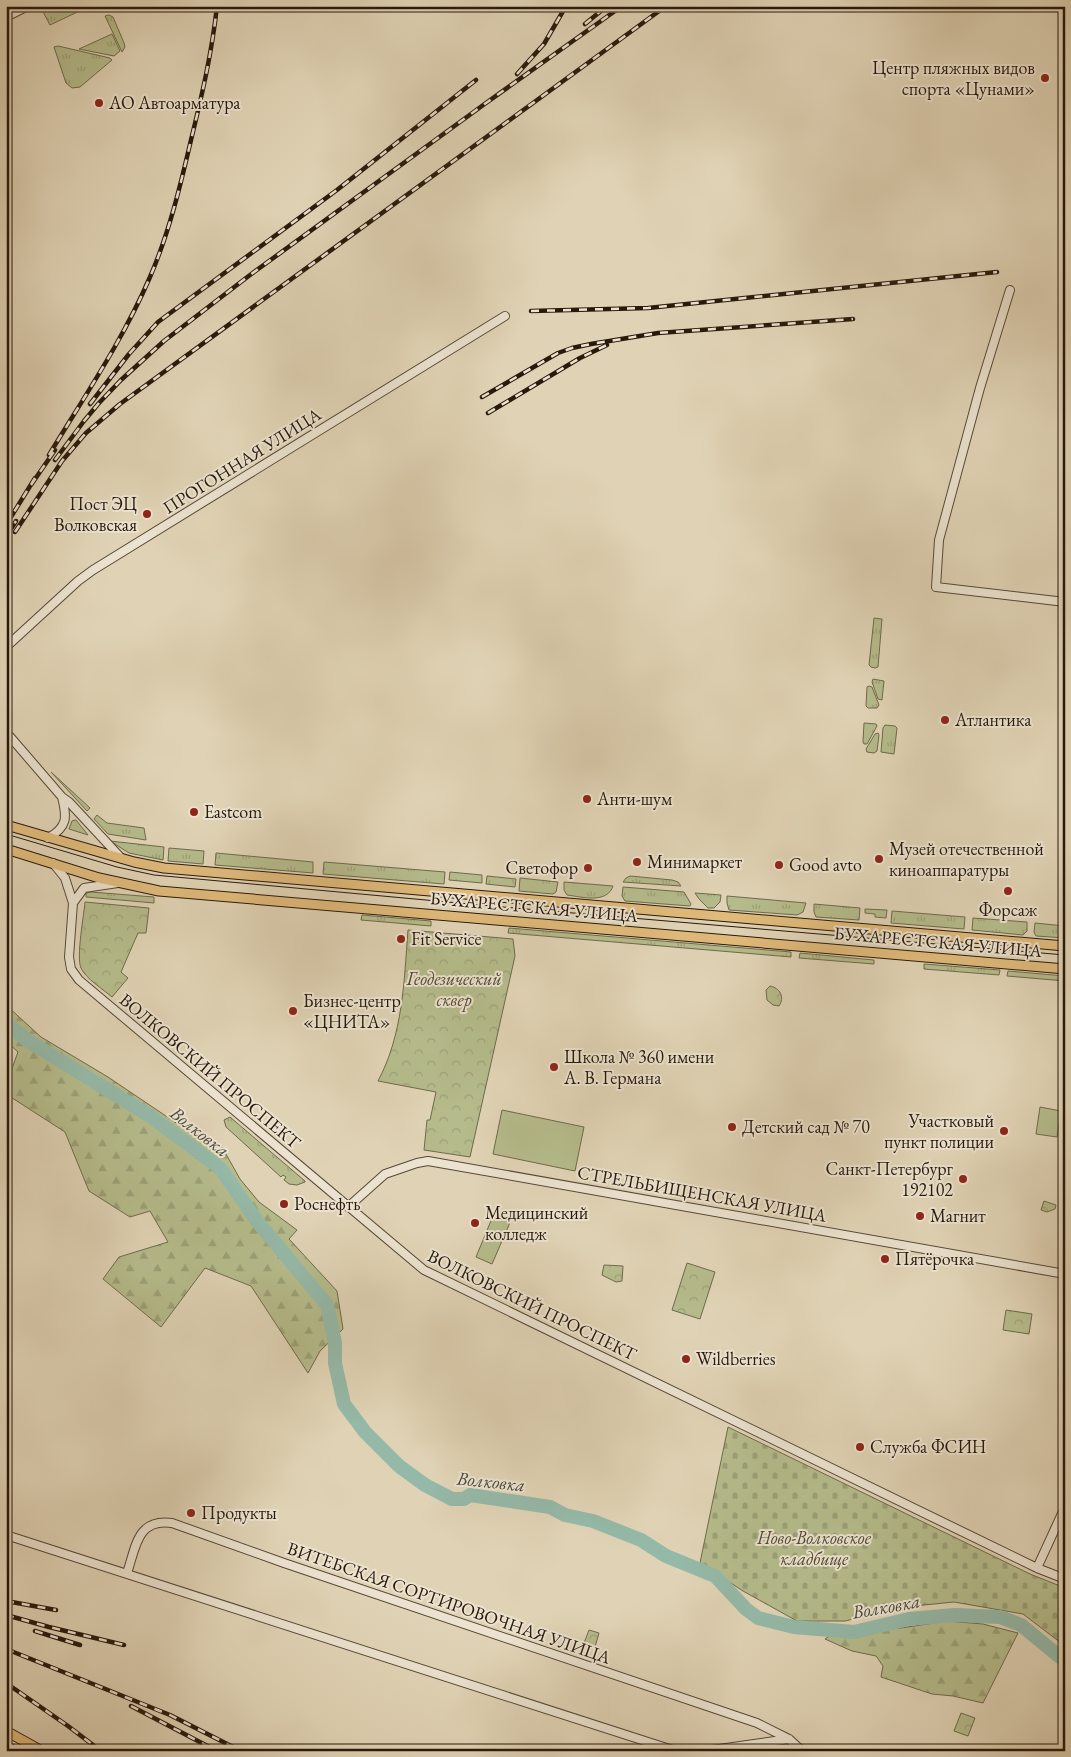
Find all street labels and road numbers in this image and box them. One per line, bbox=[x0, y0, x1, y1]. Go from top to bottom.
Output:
street label: ПРОГОННАЯ УЛИЦА bbox=[158, 402, 326, 519]
street label: БУХАРЕСТСКАЯ УЛИЦА bbox=[429, 886, 639, 927]
street label: БУХАРЕСТСКАЯ УЛИЦА bbox=[833, 921, 1043, 962]
street label: ВОЛКОВСКИЙ ПРОСПЕКТ bbox=[115, 988, 306, 1154]
street label: СТРЕЛЬБИЩЕНСКАЯ УЛИЦА bbox=[576, 1160, 829, 1227]
street label: ВОЛКОВСКИЙ ПРОСПЕКТ bbox=[424, 1244, 641, 1366]
street label: ВИТЕБСКАЯ СОРТИРОВОЧНАЯ УЛИЦА bbox=[284, 1536, 614, 1669]

